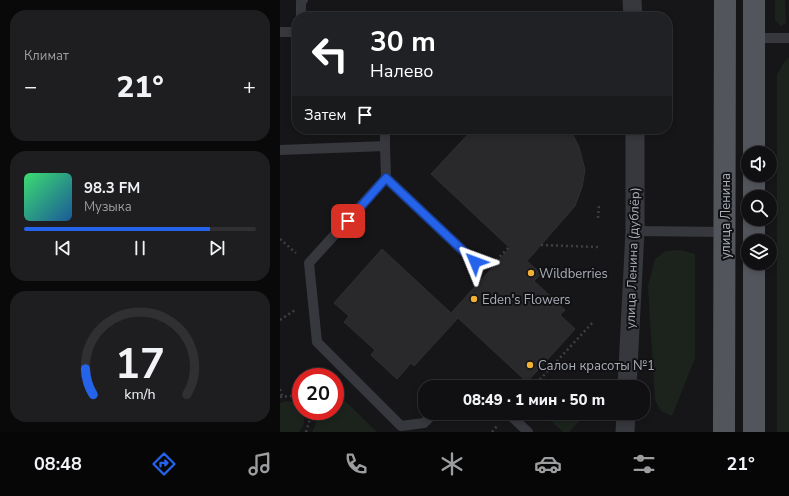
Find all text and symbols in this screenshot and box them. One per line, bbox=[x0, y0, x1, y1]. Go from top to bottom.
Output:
text: 30 m bbox=[370, 23, 436, 61]
icon: left bbox=[304, 28, 356, 80]
text: Климат bbox=[24, 47, 69, 65]
text: Налево bbox=[370, 59, 434, 83]
text: 21° bbox=[116, 67, 164, 108]
text: − bbox=[24, 72, 37, 102]
text: + bbox=[243, 72, 256, 102]
icon: arrive bbox=[354, 104, 376, 126]
text: Затем bbox=[304, 105, 346, 125]
map controls bbox=[741, 146, 777, 270]
button: sound bbox=[741, 146, 777, 182]
street label: улица Ленина bbox=[717, 173, 735, 259]
text: 98.3 FM bbox=[84, 178, 140, 198]
street label: улица Ленина (дублёр) bbox=[622, 187, 644, 329]
button: search bbox=[741, 190, 777, 226]
text: Музыка bbox=[84, 198, 132, 216]
pin bbox=[331, 204, 365, 238]
icon: arrive bbox=[337, 210, 359, 232]
button: layers bbox=[741, 234, 777, 270]
icon: previous bbox=[52, 237, 74, 259]
icon: pause bbox=[129, 237, 151, 259]
icon: next bbox=[206, 237, 228, 259]
position arrow bbox=[454, 241, 496, 283]
place label: Wildberries bbox=[539, 265, 608, 283]
marker: Wildberries bbox=[526, 268, 536, 278]
place label: Eden's Flowers bbox=[482, 291, 571, 309]
marker: Eden's Flowers bbox=[469, 294, 479, 304]
text: 17 bbox=[115, 335, 165, 392]
place label: Салон красоты №1 bbox=[538, 357, 655, 375]
marker: Салон красоты №1 bbox=[525, 360, 535, 370]
speed limit sign: 20 bbox=[292, 368, 344, 420]
text: km/h bbox=[124, 384, 156, 403]
text: 08:49 · 1 мин · 50 m bbox=[463, 390, 605, 410]
icon: directions bbox=[150, 450, 178, 478]
icon: music bbox=[246, 450, 274, 478]
icon: phone bbox=[342, 450, 370, 478]
icon: climate bbox=[438, 450, 466, 478]
icon: car bbox=[534, 450, 562, 478]
icon: filters bbox=[630, 450, 658, 478]
text: 08:48 bbox=[34, 452, 82, 476]
text: 21° bbox=[726, 452, 755, 476]

